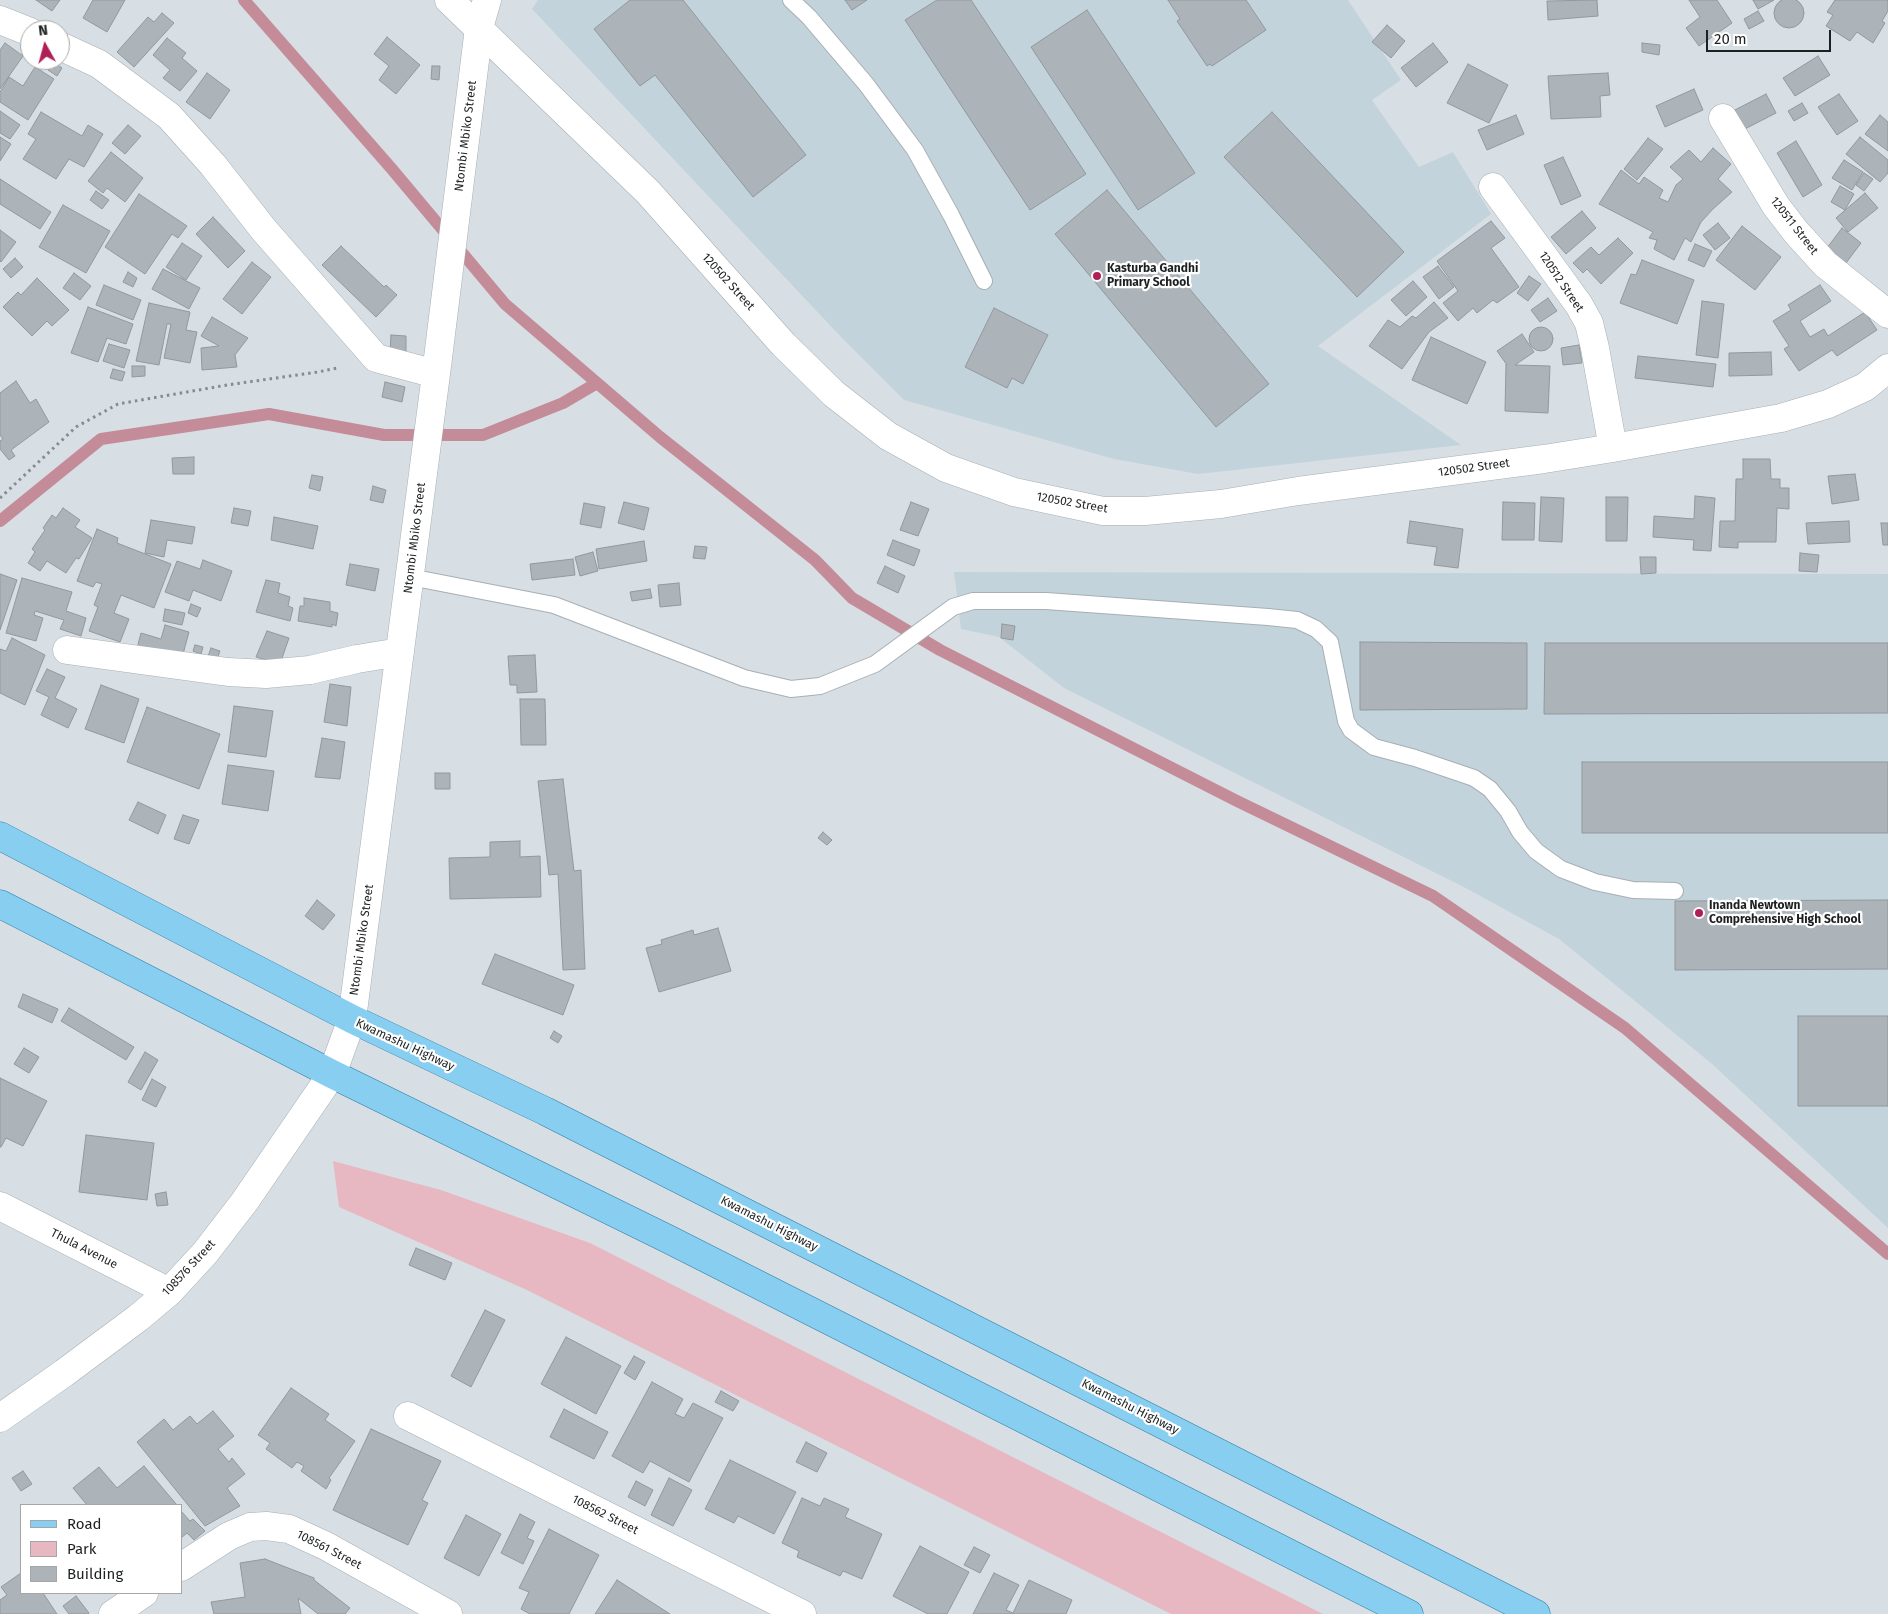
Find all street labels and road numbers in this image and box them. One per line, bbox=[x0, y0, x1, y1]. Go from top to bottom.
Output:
street label: Ntombi Mbiko Street bbox=[452, 80, 480, 192]
street label: 120511 Street bbox=[1767, 194, 1821, 258]
street label: 120512 Street bbox=[1535, 249, 1587, 315]
street label: 120502 Street bbox=[699, 250, 757, 314]
street label: 120502 Street bbox=[1437, 456, 1511, 480]
street label: Ntombi Mbiko Street bbox=[401, 482, 429, 594]
street label: 120502 Street bbox=[1035, 490, 1109, 516]
street label: Ntombi Mbiko Street bbox=[347, 884, 377, 996]
street label: Kwamashu Highway bbox=[353, 1016, 457, 1074]
street label: Kwamashu Highway bbox=[718, 1193, 820, 1255]
street label: Thula Avenue bbox=[48, 1226, 120, 1272]
street label: 108576 Street bbox=[159, 1237, 219, 1299]
street label: Kwamashu Highway bbox=[1079, 1376, 1181, 1438]
street label: 108562 Street bbox=[569, 1492, 641, 1538]
street label: 108561 Street bbox=[294, 1527, 364, 1573]

